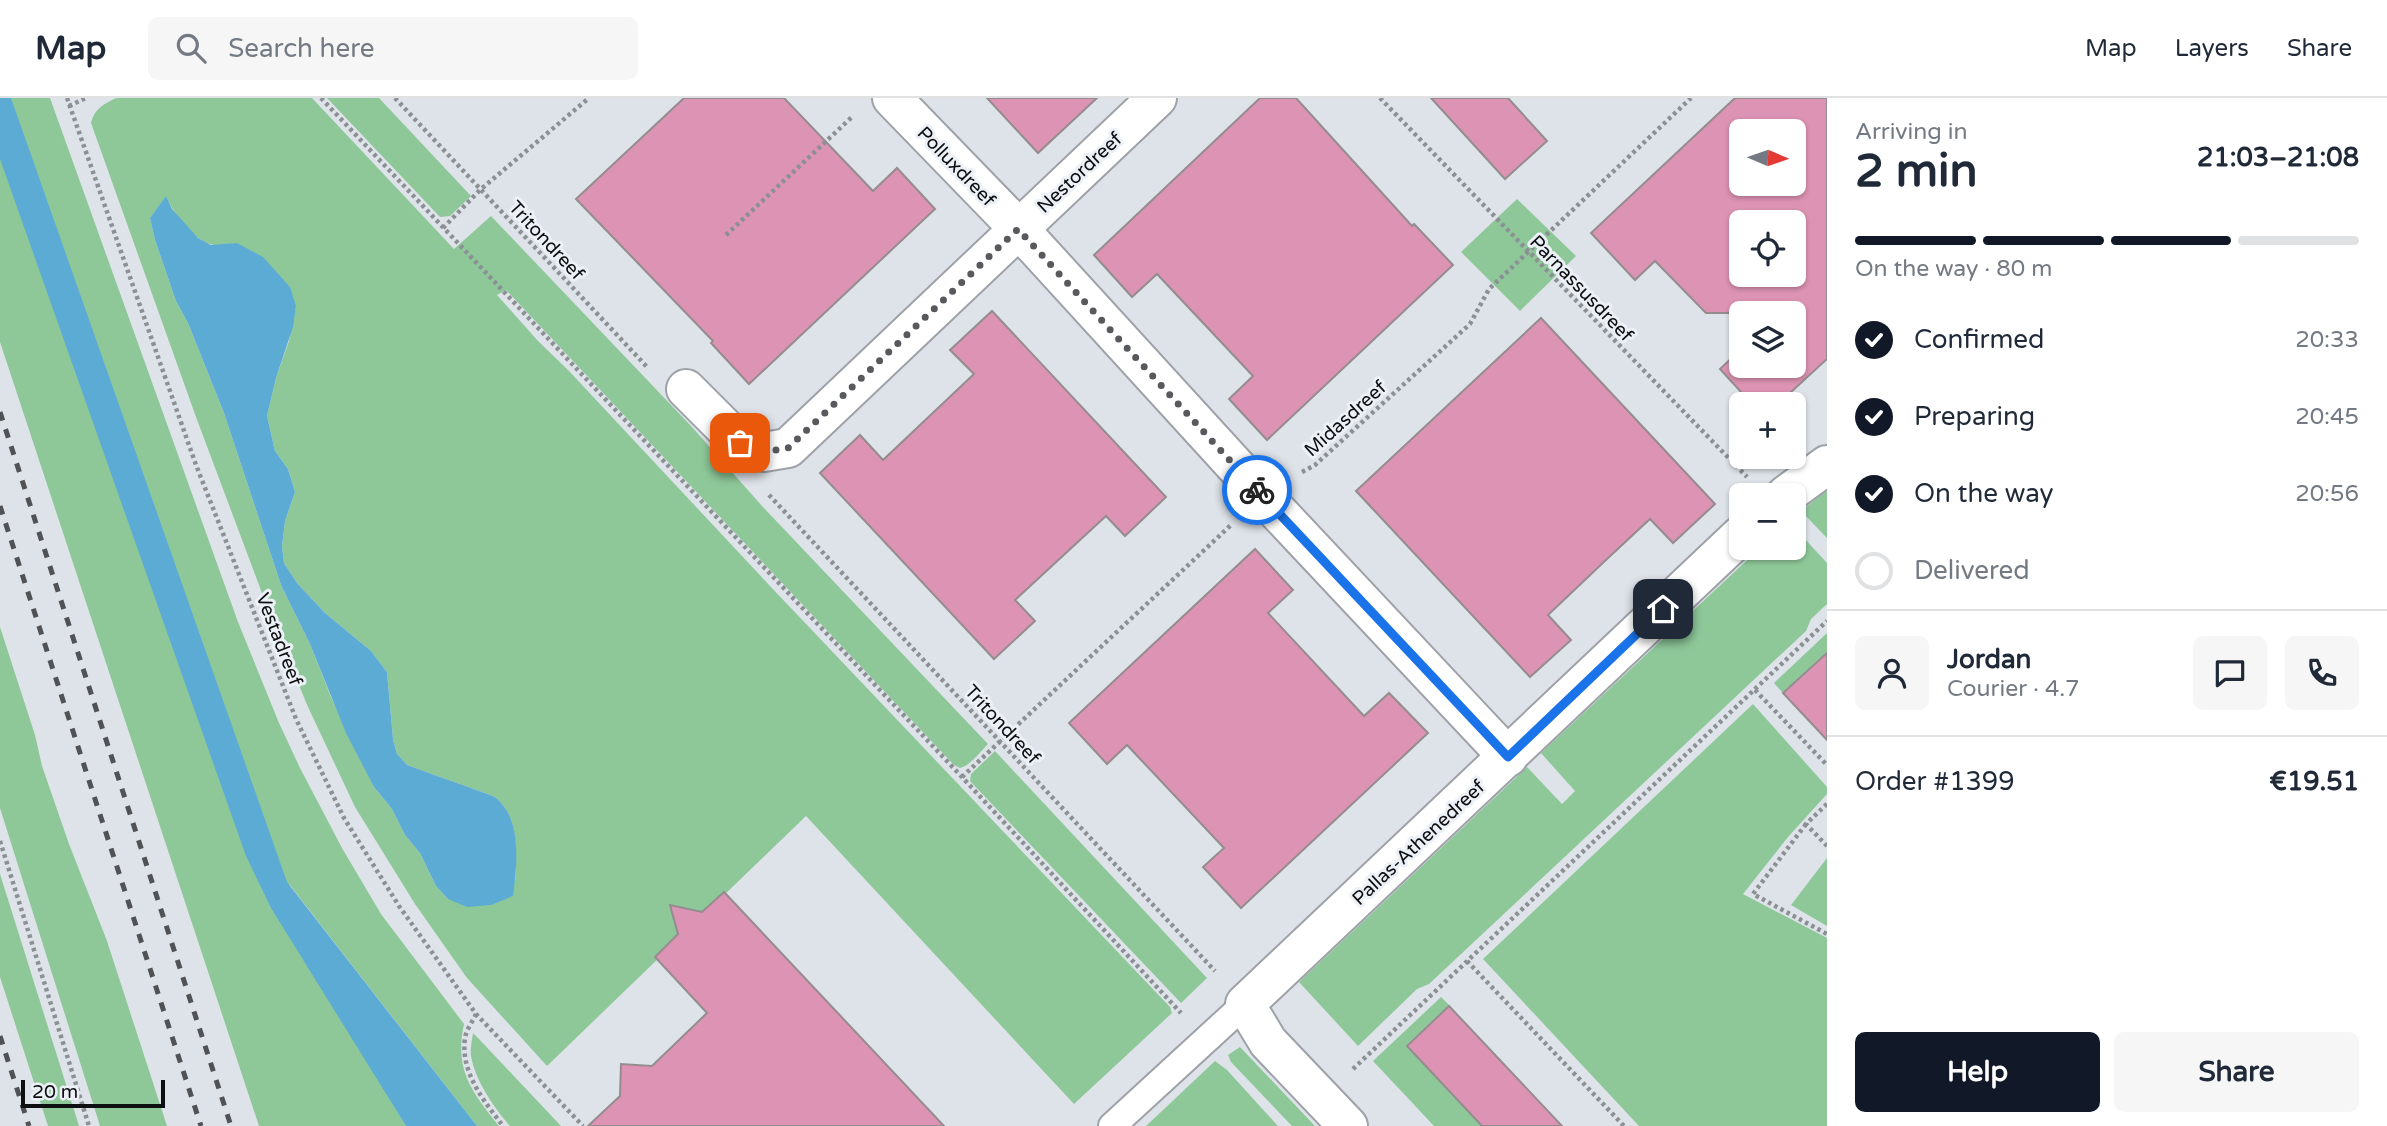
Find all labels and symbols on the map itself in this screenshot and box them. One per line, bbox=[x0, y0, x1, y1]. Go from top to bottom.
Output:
north arrow bbox=[1729, 119, 1806, 196]
street label: Polluxdreef bbox=[913, 122, 1000, 212]
street label: Nestordreef bbox=[1033, 127, 1127, 218]
street label: Tritondreef bbox=[504, 196, 589, 285]
street label: Parnassusdreef bbox=[1525, 231, 1638, 347]
street label: Midasdreef bbox=[1300, 376, 1392, 461]
pin bbox=[710, 413, 770, 473]
courier bbox=[1222, 455, 1292, 525]
pin bbox=[1633, 579, 1693, 639]
street label: Vestadreef bbox=[251, 590, 307, 690]
street label: Tritondreef bbox=[960, 680, 1045, 769]
street label: Pallas-Athenedreef bbox=[1348, 775, 1490, 910]
scale bar bbox=[21, 1077, 164, 1109]

